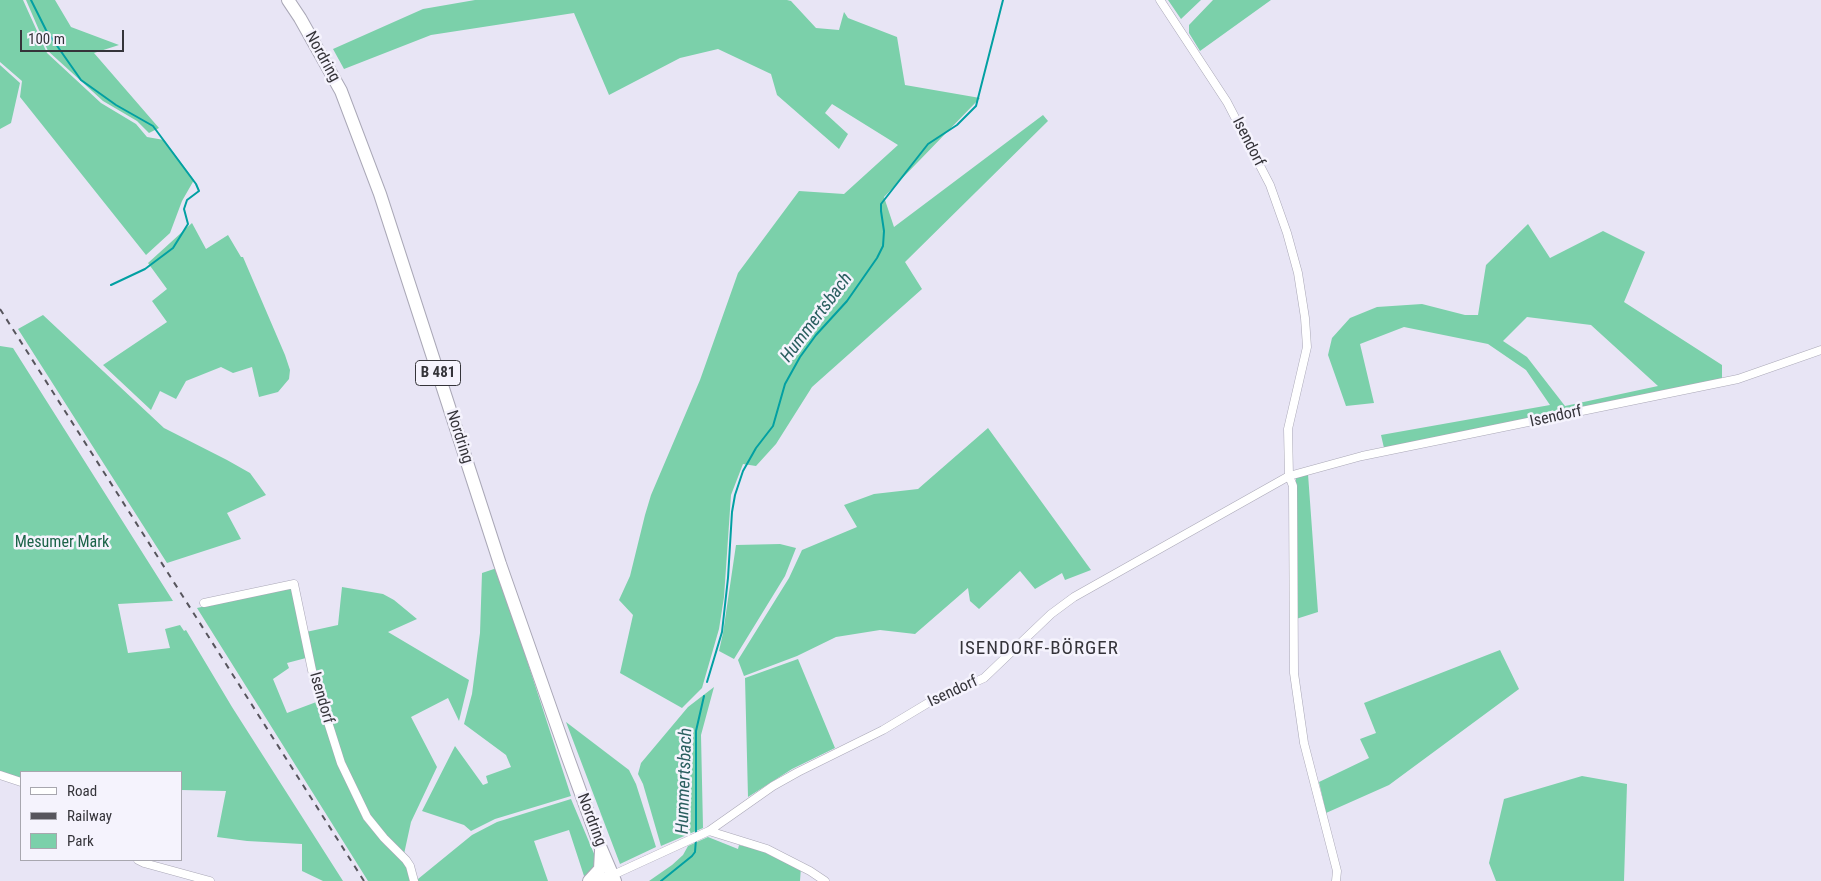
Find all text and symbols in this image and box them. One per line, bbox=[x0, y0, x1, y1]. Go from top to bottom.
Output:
scale bar bbox=[22, 20, 126, 52]
street label: Nordring bbox=[300, 28, 344, 86]
text: 100 m bbox=[28, 30, 65, 48]
street label: Isendorf bbox=[1228, 114, 1268, 170]
water label: Hummertsbach bbox=[776, 269, 858, 367]
road number: B 481 bbox=[416, 360, 460, 386]
street label: Isendorf bbox=[1528, 402, 1584, 432]
street label: Nordring bbox=[441, 408, 477, 466]
park label: Mesumer Mark bbox=[15, 533, 109, 553]
district label: ISENDORF-BÖRGER bbox=[957, 638, 1121, 660]
street label: Isendorf bbox=[305, 670, 337, 726]
street label: Isendorf bbox=[925, 672, 981, 712]
water label: Hummertsbach bbox=[672, 728, 698, 834]
legend bbox=[20, 771, 182, 861]
text: Road bbox=[67, 782, 97, 800]
street label: Nordring bbox=[572, 791, 610, 849]
text: Railway bbox=[67, 807, 112, 825]
text: Park bbox=[67, 832, 94, 850]

